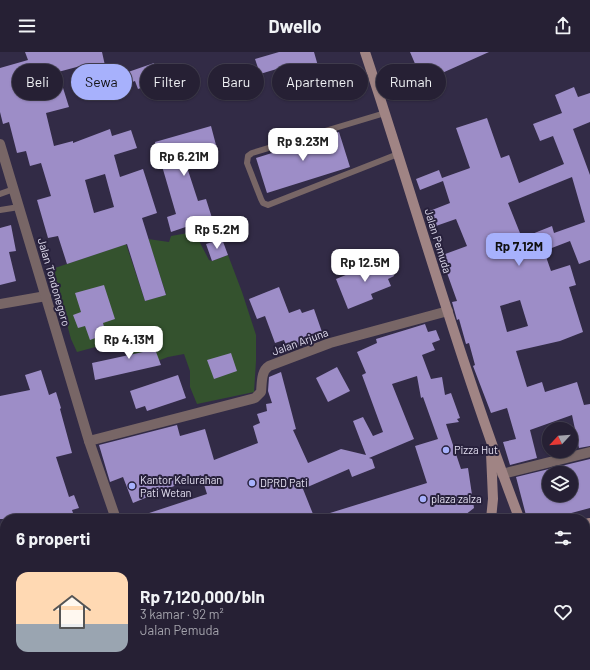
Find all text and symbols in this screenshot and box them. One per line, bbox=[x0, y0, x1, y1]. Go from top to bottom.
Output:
icon: menu bbox=[16, 15, 38, 37]
text: Dwello bbox=[268, 15, 322, 37]
icon: share bbox=[552, 15, 574, 37]
chip: Beli bbox=[12, 64, 63, 100]
chip: Sewa bbox=[71, 64, 132, 100]
chip: Filter bbox=[140, 64, 200, 100]
chip: Baru bbox=[208, 64, 264, 100]
chip: Apartemen bbox=[272, 64, 368, 100]
chip: Rumah bbox=[376, 64, 446, 100]
pin: Rp 9.23M bbox=[262, 128, 344, 162]
text: Rp 9.23M bbox=[277, 133, 329, 149]
pin: Rp 6.21M bbox=[143, 143, 225, 177]
text: Rp 6.21M bbox=[159, 148, 209, 164]
street label: Jalan Pemuda bbox=[422, 207, 454, 275]
pin: Rp 5.2M bbox=[180, 216, 254, 250]
text: Rp 5.2M bbox=[194, 221, 240, 237]
pin: Rp 7.12M bbox=[478, 233, 560, 267]
street label: Jalan Tondonegoro bbox=[36, 236, 73, 327]
text: Rp 7.12M bbox=[495, 238, 543, 254]
pin: Rp 12.5M bbox=[324, 249, 406, 283]
text: Rp 12.5M bbox=[340, 254, 390, 270]
street label: Jalan Arjuna bbox=[270, 325, 330, 358]
pin: Rp 4.13M bbox=[88, 326, 170, 360]
text: Rp 4.13M bbox=[104, 331, 154, 347]
north arrow bbox=[542, 422, 578, 458]
map controls bbox=[542, 422, 578, 502]
place label: Pizza Hut bbox=[454, 443, 498, 456]
marker: Pizza Hut bbox=[441, 445, 451, 455]
button: layers bbox=[542, 466, 578, 502]
place label: Kantor Kelurahan Pati Wetan bbox=[140, 473, 222, 499]
place label: DPRD Pati bbox=[260, 476, 308, 489]
marker: DPRD Pati bbox=[247, 478, 257, 488]
marker: Kantor Kelurahan Pati Wetan bbox=[127, 481, 137, 491]
place label: plaza zalza bbox=[431, 492, 482, 505]
marker: plaza zalza bbox=[418, 494, 428, 504]
icon: filters bbox=[552, 527, 574, 549]
text: 6 properti bbox=[16, 528, 90, 548]
text: Rp 7,120,000/bln bbox=[140, 586, 265, 606]
icon: home bbox=[48, 588, 96, 636]
icon: heart bbox=[552, 601, 574, 623]
text: 3 kamar · 92 m² bbox=[140, 606, 224, 622]
text: Jalan Pemuda bbox=[140, 622, 219, 638]

